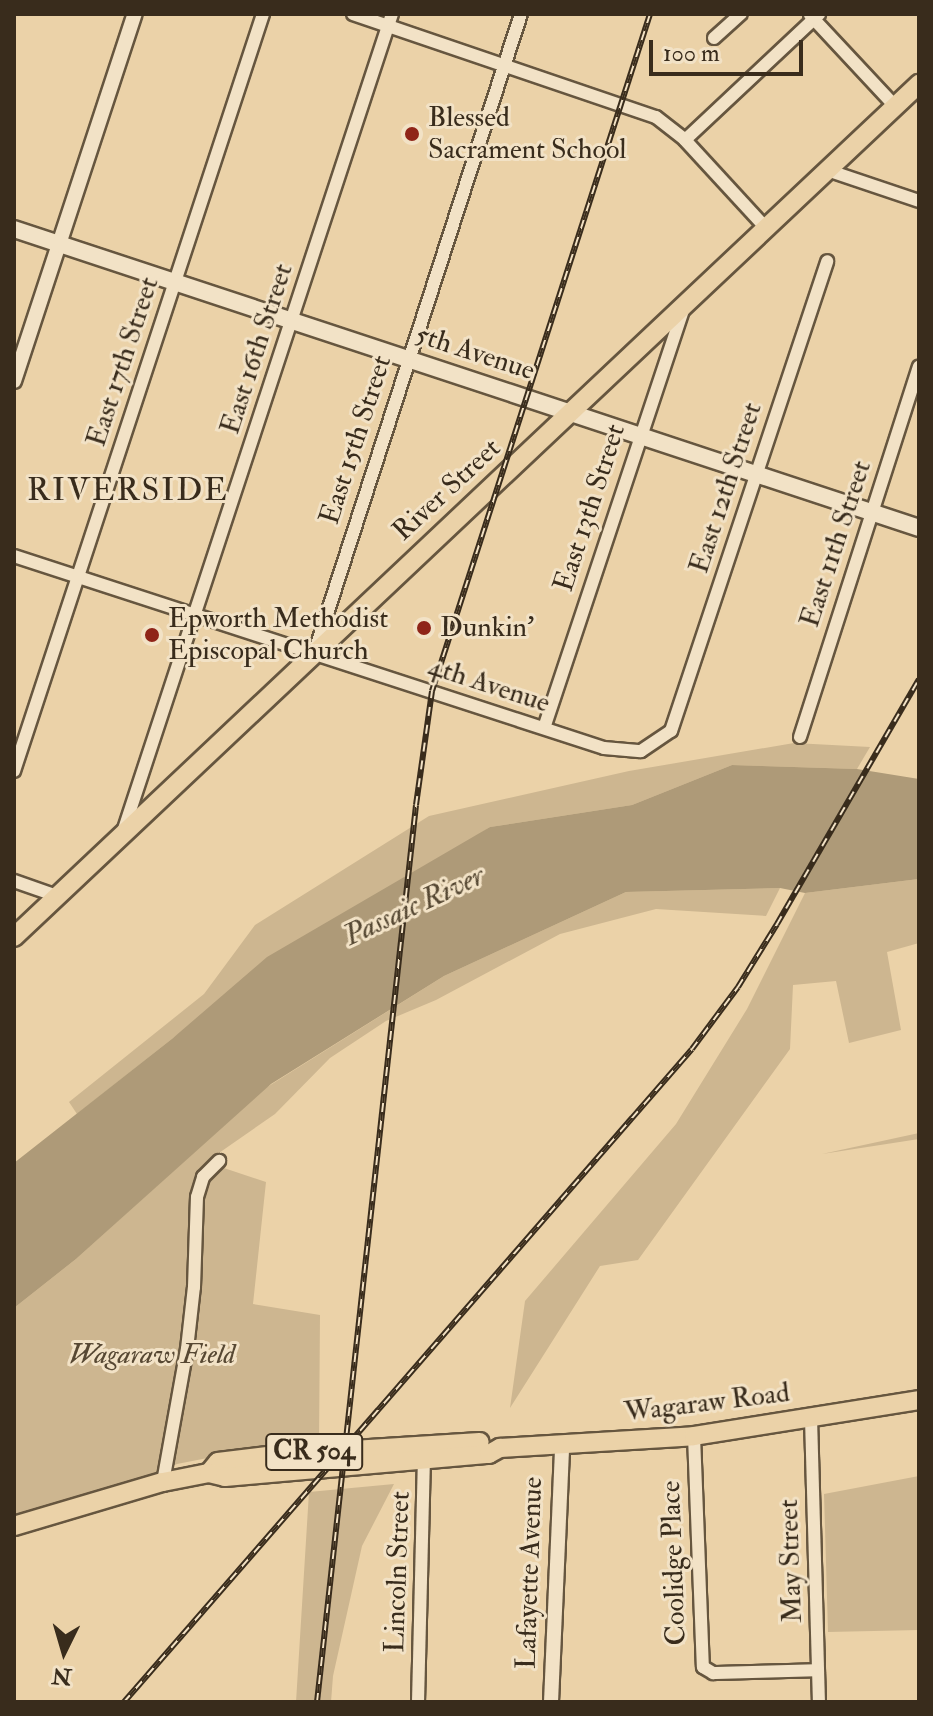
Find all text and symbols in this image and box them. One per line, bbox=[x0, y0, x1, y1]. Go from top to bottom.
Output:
scale bar bbox=[653, 24, 807, 74]
text: 100 m bbox=[663, 38, 720, 69]
place label: Blessed Sacrament School bbox=[428, 101, 626, 167]
marker: Blessed Sacrament School bbox=[403, 125, 421, 143]
street label: East 16th Street bbox=[214, 259, 300, 439]
street label: East 17th Street bbox=[80, 273, 166, 451]
street label: 5th Avenue bbox=[411, 318, 539, 388]
street label: East 15th Street bbox=[313, 351, 399, 529]
street label: East 12th Street bbox=[683, 398, 769, 578]
street label: East 13th Street bbox=[547, 420, 633, 596]
street label: River Street bbox=[386, 432, 508, 548]
street label: East 11th Street bbox=[793, 456, 879, 632]
district label: RIVERSIDE bbox=[27, 471, 229, 509]
place label: Epworth Methodist Episcopal Church bbox=[168, 602, 388, 668]
place label: Dunkin' bbox=[440, 611, 534, 645]
marker: Dunkin' bbox=[415, 619, 433, 637]
marker: Epworth Methodist Episcopal Church bbox=[143, 626, 161, 644]
street label: 4th Avenue bbox=[424, 650, 554, 720]
water label: Passaic River bbox=[338, 858, 490, 954]
park label: Wagaraw Field bbox=[69, 1338, 235, 1372]
street label: Wagaraw Road bbox=[622, 1376, 792, 1430]
road number: CR 504 bbox=[264, 1430, 364, 1474]
street label: Lafayette Avenue bbox=[510, 1476, 550, 1670]
street label: Coolidge Place bbox=[654, 1480, 694, 1646]
street label: Lincoln Street bbox=[378, 1491, 418, 1653]
street label: May Street bbox=[772, 1499, 810, 1623]
north arrow bbox=[24, 1612, 104, 1692]
text: N bbox=[51, 1661, 73, 1691]

